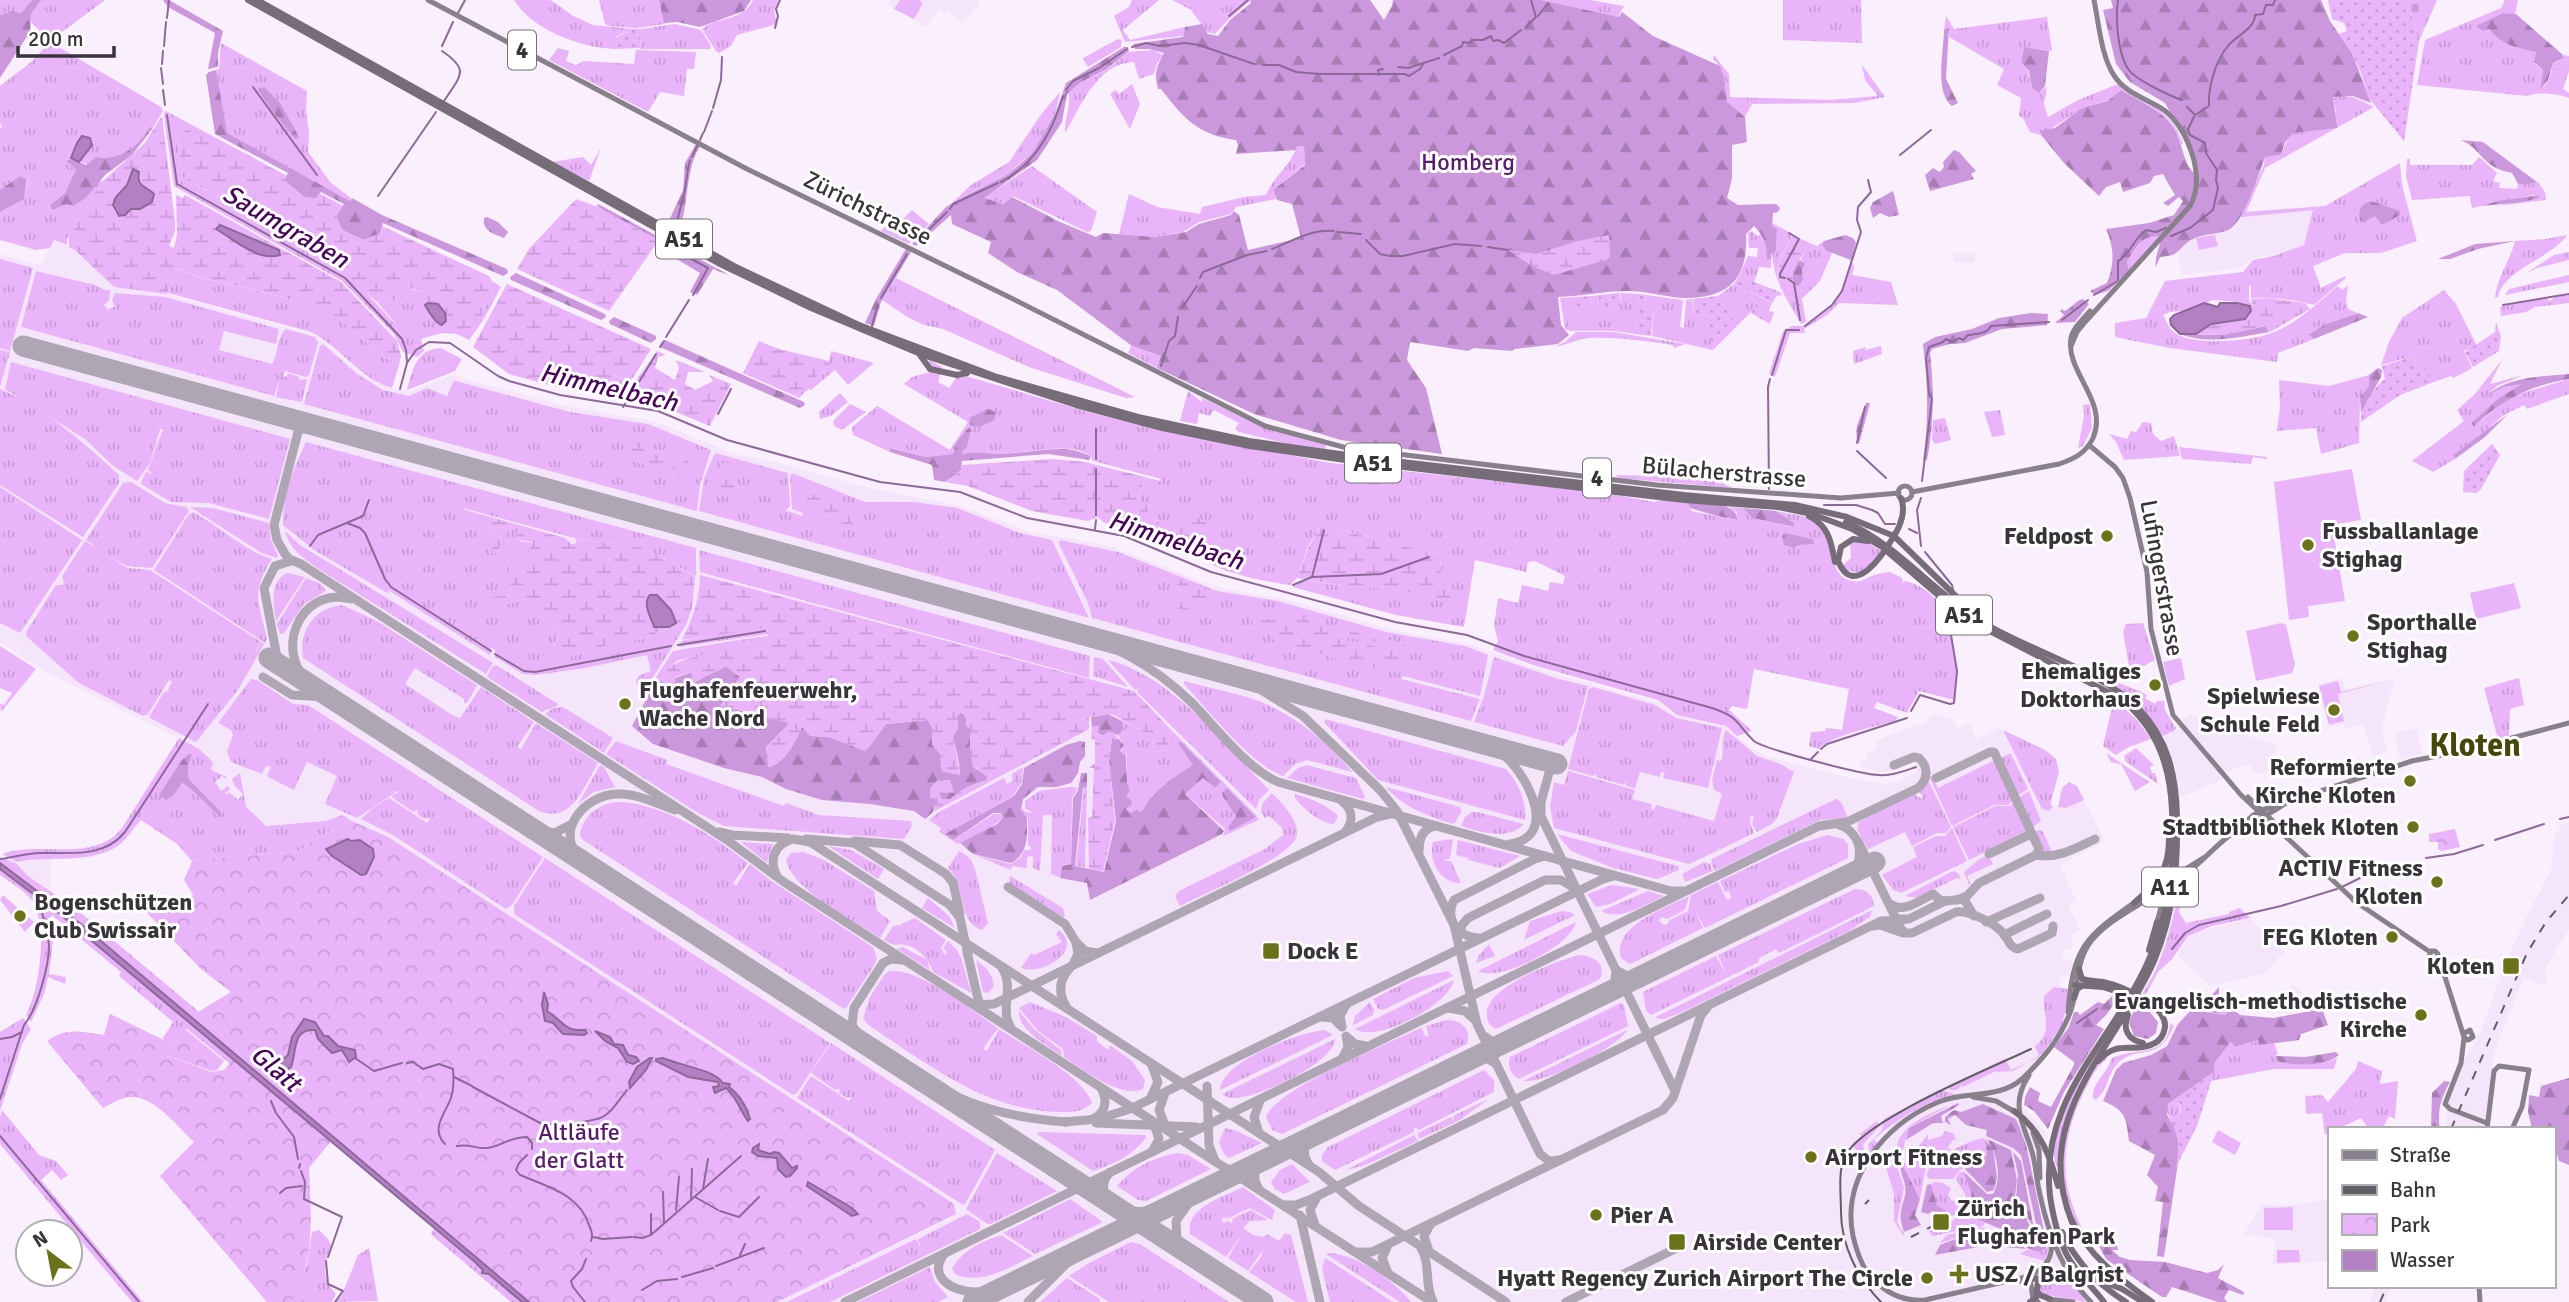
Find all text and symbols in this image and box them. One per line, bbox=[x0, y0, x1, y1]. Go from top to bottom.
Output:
scale bar bbox=[18, 14, 114, 58]
text: 200 m bbox=[28, 26, 83, 52]
road number: 4 bbox=[508, 31, 536, 70]
park label: Homberg bbox=[1421, 147, 1515, 177]
street label: Zürichstrasse bbox=[799, 164, 937, 252]
water label: Saumgraben bbox=[217, 178, 355, 276]
road number: A51 bbox=[656, 220, 712, 258]
water label: Himmelbach bbox=[537, 357, 681, 419]
road number: A51 bbox=[1345, 444, 1401, 482]
street label: Bülacherstrasse bbox=[1641, 450, 1807, 494]
road number: 4 bbox=[1583, 458, 1611, 498]
street label: Lufingerstrasse bbox=[2133, 497, 2191, 659]
water label: Himmelbach bbox=[1104, 504, 1248, 578]
place label: Fussballanlage Stighag bbox=[2322, 516, 2479, 574]
place label: Feldpost bbox=[2004, 521, 2093, 551]
marker: Feldpost bbox=[2099, 528, 2115, 544]
marker: Fussballanlage Stighag bbox=[2300, 537, 2316, 553]
road number: A51 bbox=[1936, 596, 1992, 635]
place label: Sporthalle Stighag bbox=[2367, 607, 2477, 665]
marker: Sporthalle Stighag bbox=[2345, 628, 2361, 644]
place label: Ehemaliges Doktorhaus bbox=[2020, 656, 2141, 714]
place label: Flughafenfeuerwehr, Wache Nord bbox=[639, 675, 858, 733]
marker: Ehemaliges Doktorhaus bbox=[2147, 677, 2163, 693]
place label: Spielwiese Schule Feld bbox=[2200, 681, 2320, 739]
marker: Flughafenfeuerwehr, Wache Nord bbox=[617, 696, 633, 712]
marker: Spielwiese Schule Feld bbox=[2326, 702, 2342, 718]
district label: Kloten bbox=[2429, 726, 2521, 765]
place label: Reformierte Kirche Kloten bbox=[2255, 752, 2396, 810]
marker: Reformierte Kirche Kloten bbox=[2402, 773, 2418, 789]
place label: Stadtbibliothek Kloten bbox=[2163, 812, 2399, 842]
marker: Stadtbibliothek Kloten bbox=[2405, 819, 2421, 835]
place label: ACTIV Fitness Kloten bbox=[2279, 853, 2423, 911]
road number: A11 bbox=[2142, 867, 2198, 906]
marker: ACTIV Fitness Kloten bbox=[2429, 874, 2445, 890]
place label: Bogenschützen Club Swissair bbox=[34, 887, 192, 945]
marker: Bogenschützen Club Swissair bbox=[12, 908, 28, 924]
place label: FEG Kloten bbox=[2262, 922, 2378, 952]
marker: FEG Kloten bbox=[2384, 929, 2400, 945]
place label: Dock E bbox=[1287, 936, 1359, 966]
marker: Dock E bbox=[1261, 941, 1281, 961]
place label: Kloten bbox=[2426, 951, 2495, 981]
marker: Kloten bbox=[2501, 956, 2521, 976]
place label: Evangelisch-methodistische Kirche bbox=[2114, 986, 2407, 1044]
marker: Evangelisch-methodistische Kirche bbox=[2413, 1007, 2429, 1023]
water label: Glatt bbox=[244, 1039, 309, 1101]
park label: Altläufe der Glatt bbox=[534, 1117, 624, 1175]
legend bbox=[2328, 1127, 2555, 1288]
place label: Airport Fitness bbox=[1825, 1142, 1983, 1172]
text: Straße bbox=[2390, 1142, 2451, 1168]
marker: Airport Fitness bbox=[1803, 1149, 1819, 1165]
text: Bahn bbox=[2390, 1177, 2436, 1203]
place label: Zürich Flughafen Park bbox=[1957, 1193, 2116, 1251]
place label: Pier A bbox=[1610, 1200, 1674, 1230]
marker: Pier A bbox=[1588, 1207, 1604, 1223]
marker: Zürich Flughafen Park bbox=[1931, 1212, 1951, 1232]
text: Park bbox=[2390, 1212, 2431, 1238]
north arrow bbox=[14, 1218, 84, 1288]
text: N bbox=[29, 1226, 52, 1253]
place label: Airside Center bbox=[1693, 1227, 1843, 1257]
marker: Airside Center bbox=[1667, 1232, 1687, 1252]
text: Wasser bbox=[2390, 1247, 2455, 1273]
place label: USZ / Balgrist bbox=[1975, 1259, 2124, 1289]
place label: Hyatt Regency Zurich Airport The Circle bbox=[1497, 1263, 1913, 1293]
marker: USZ / Balgrist bbox=[1949, 1264, 1969, 1284]
marker: Hyatt Regency Zurich Airport The Circle bbox=[1919, 1270, 1935, 1286]

